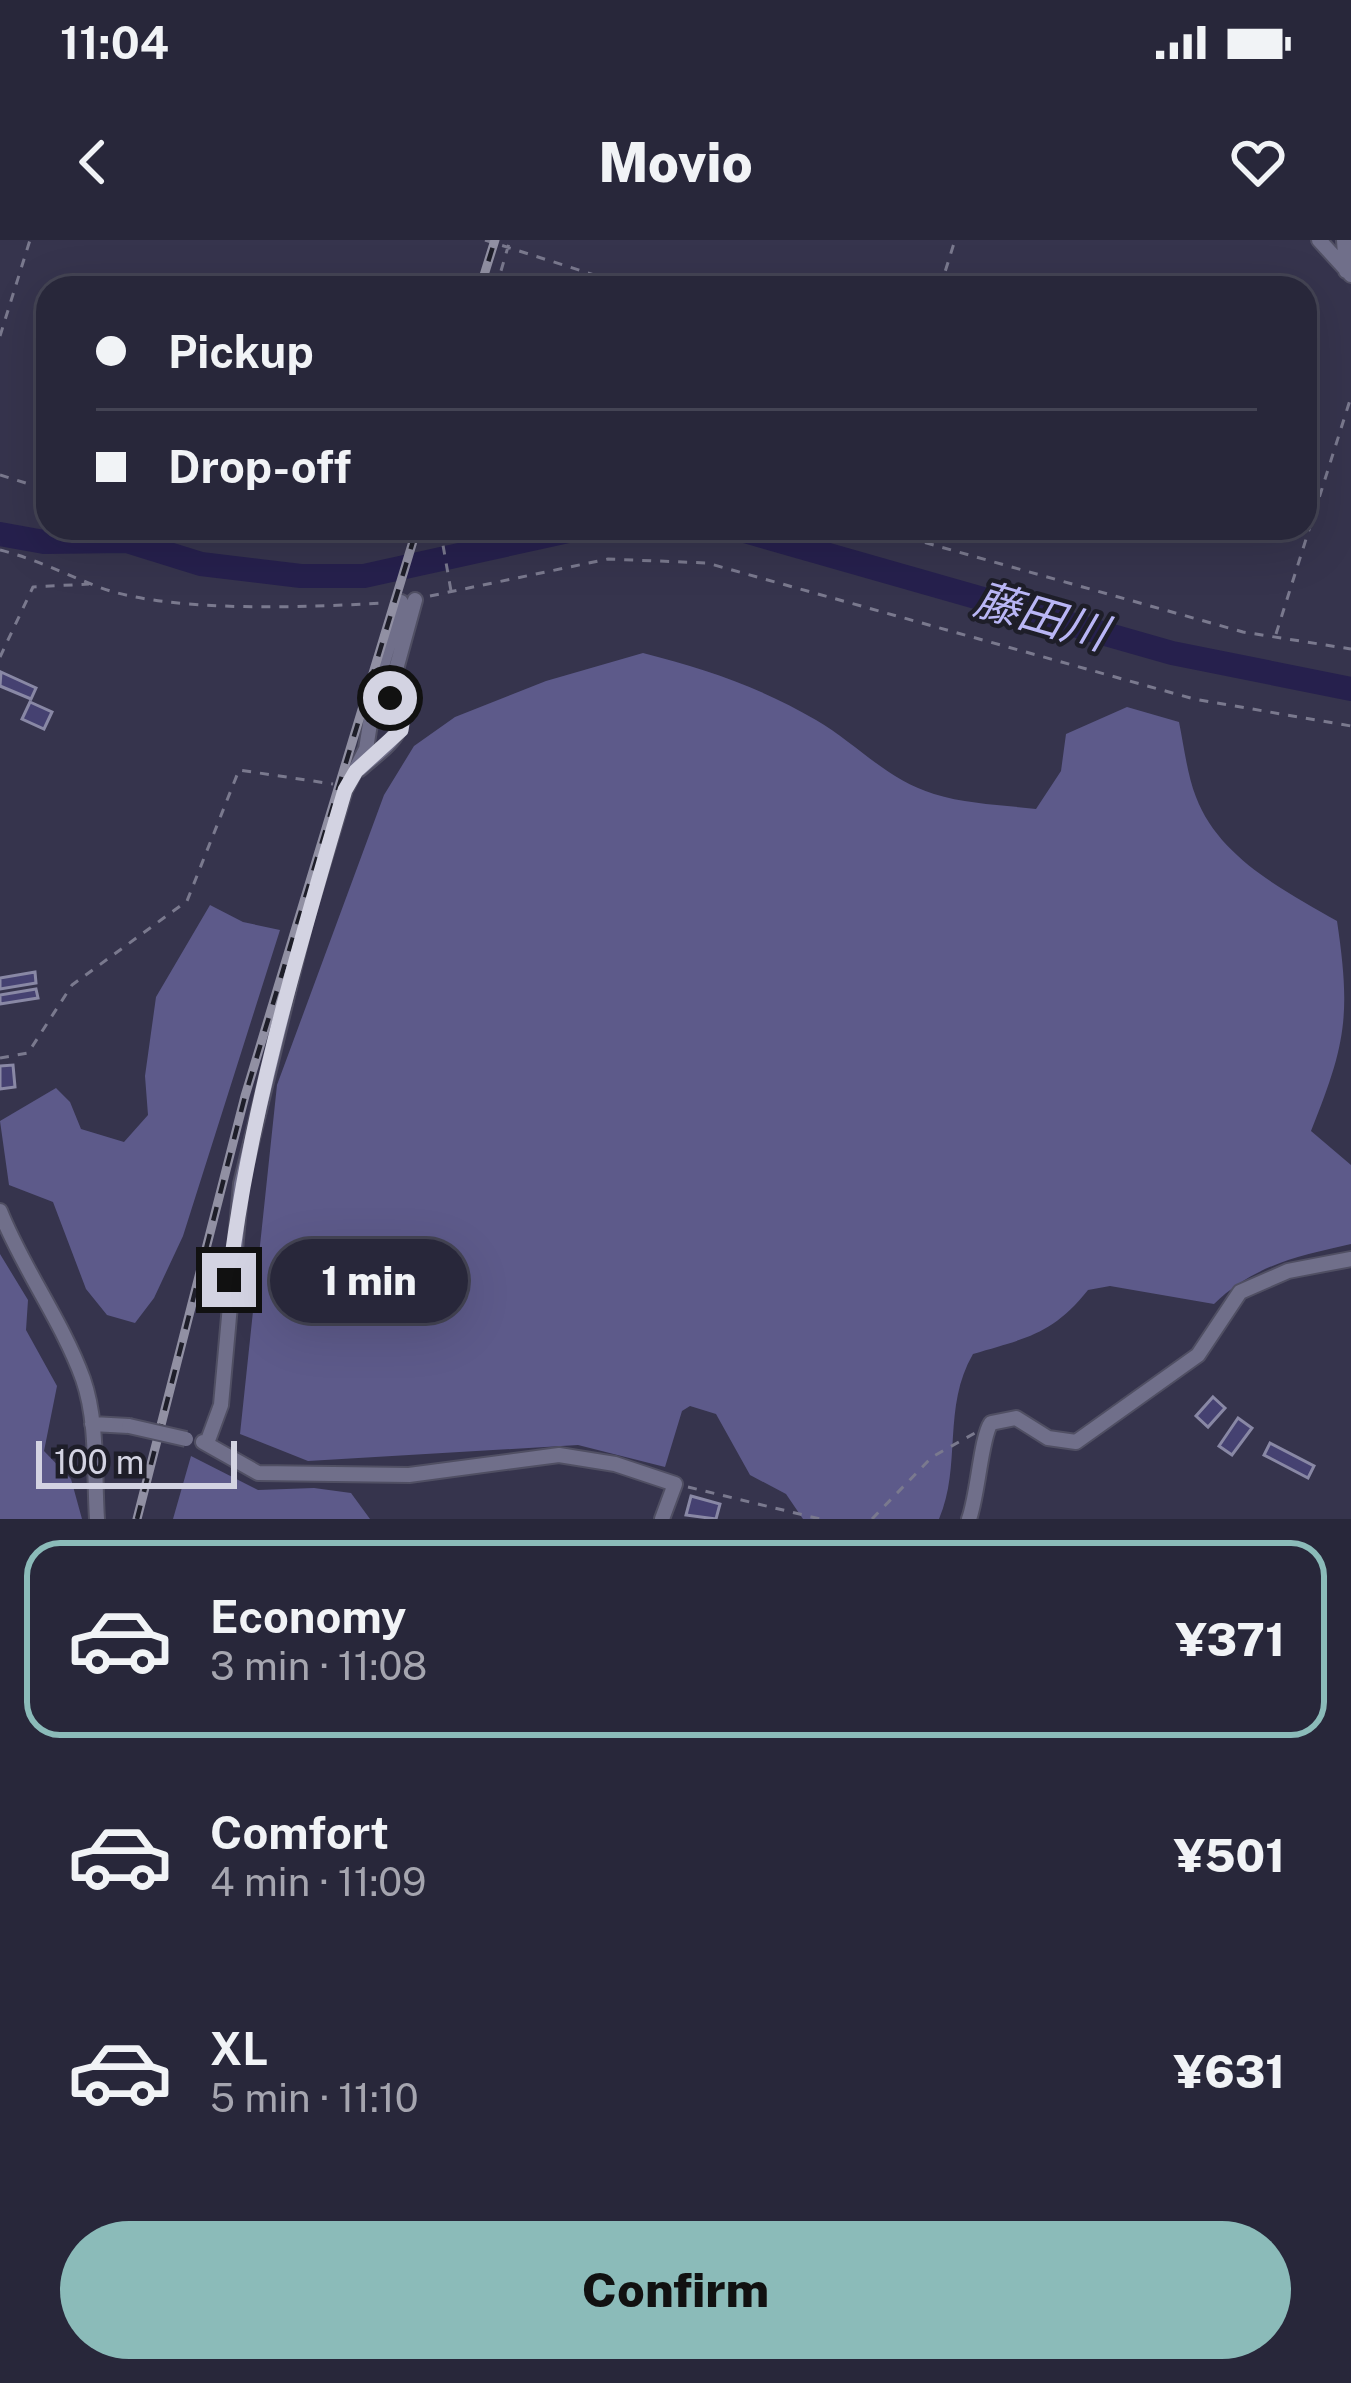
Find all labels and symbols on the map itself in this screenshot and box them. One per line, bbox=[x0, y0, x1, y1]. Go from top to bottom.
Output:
water label: 藤田川 bbox=[969, 571, 1117, 661]
route start bbox=[363, 671, 417, 725]
callout: 1 min bbox=[271, 1238, 469, 1322]
route end bbox=[202, 1253, 256, 1307]
scale bar bbox=[36, 1435, 237, 1488]

